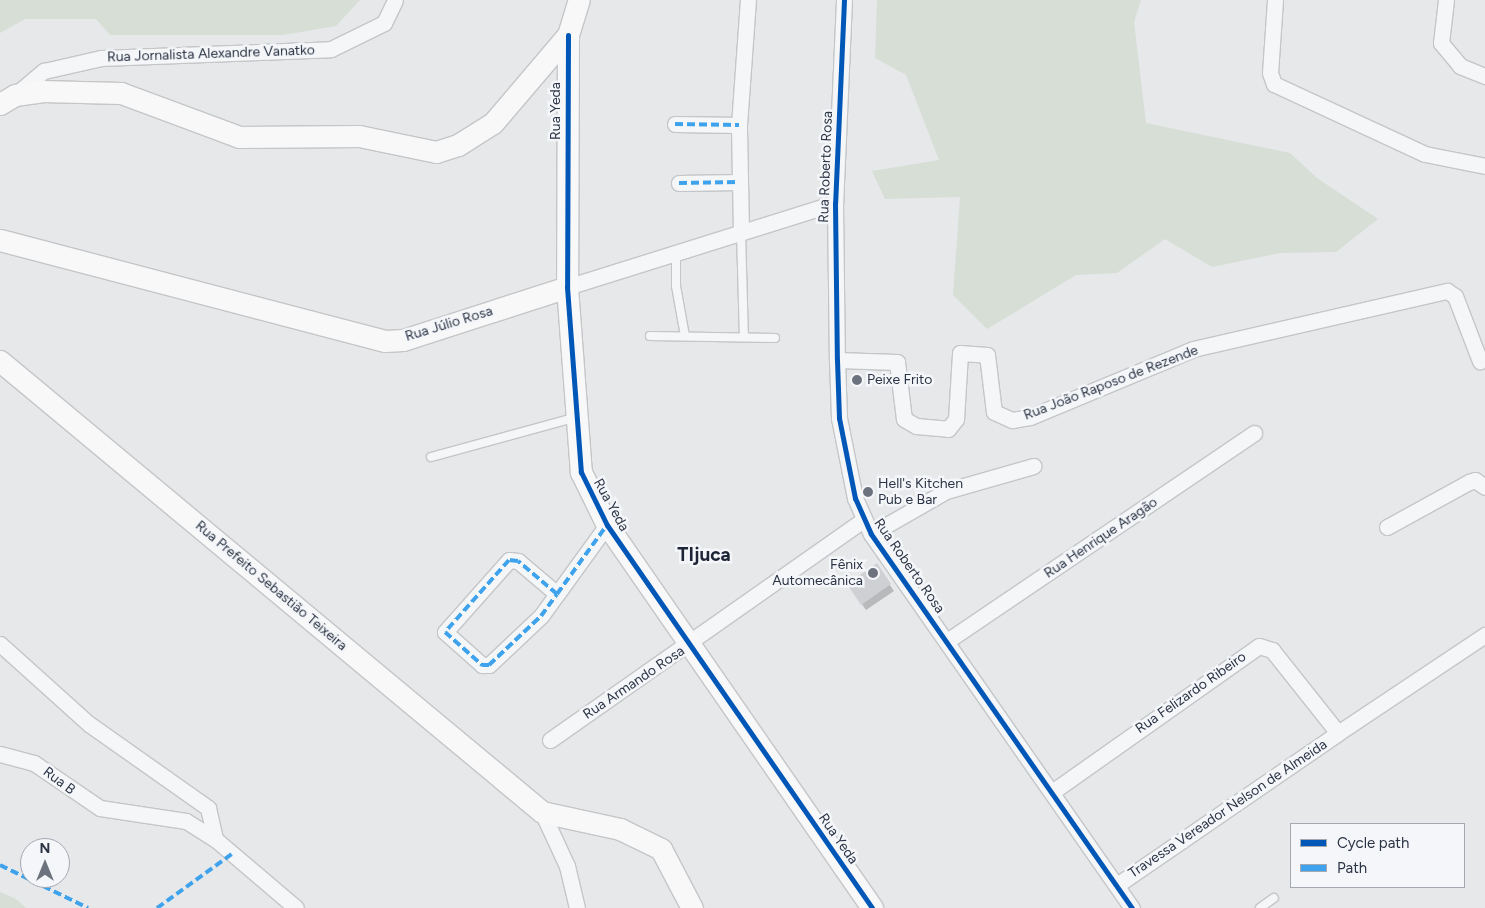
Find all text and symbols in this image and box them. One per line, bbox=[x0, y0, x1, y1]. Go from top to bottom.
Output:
street label: Rua Jornalista Alexandre Vanatko bbox=[107, 42, 315, 66]
street label: Rua Yeda bbox=[548, 82, 564, 140]
street label: Rua Roberto Rosa bbox=[816, 111, 836, 223]
street label: Rua Júlio Rosa bbox=[403, 303, 495, 345]
street label: Rua João Raposo de Rezende bbox=[1021, 342, 1201, 424]
place label: Peixe Frito bbox=[867, 372, 932, 388]
marker: Peixe Frito bbox=[851, 374, 863, 386]
street label: Rua Yeda bbox=[590, 476, 632, 534]
place label: Hell's Kitchen Pub e Bar bbox=[878, 476, 963, 508]
marker: Hell's Kitchen Pub e Bar bbox=[862, 486, 874, 498]
street label: Rua Henrique Aragão bbox=[1041, 494, 1161, 582]
street label: Rua Roberto Rosa bbox=[870, 515, 948, 617]
street label: Rua Prefeito Sebastião Teixeira bbox=[192, 518, 350, 654]
district label: TIjuca bbox=[677, 544, 731, 566]
place label: Fênix Automecânica bbox=[772, 557, 863, 590]
marker: Fênix Automecânica bbox=[867, 567, 879, 579]
street label: Rua Armando Rosa bbox=[580, 643, 688, 723]
street label: Rua Felizardo Ribeiro bbox=[1132, 649, 1250, 737]
street label: Travessa Vereador Nelson de Almeida bbox=[1126, 736, 1330, 882]
street label: Rua B bbox=[40, 764, 78, 798]
street label: Rua Yeda bbox=[815, 811, 861, 867]
legend bbox=[1290, 823, 1465, 888]
text: Cycle path bbox=[1337, 834, 1409, 852]
north arrow bbox=[20, 838, 70, 888]
text: N bbox=[40, 840, 50, 857]
text: Path bbox=[1337, 859, 1367, 877]

